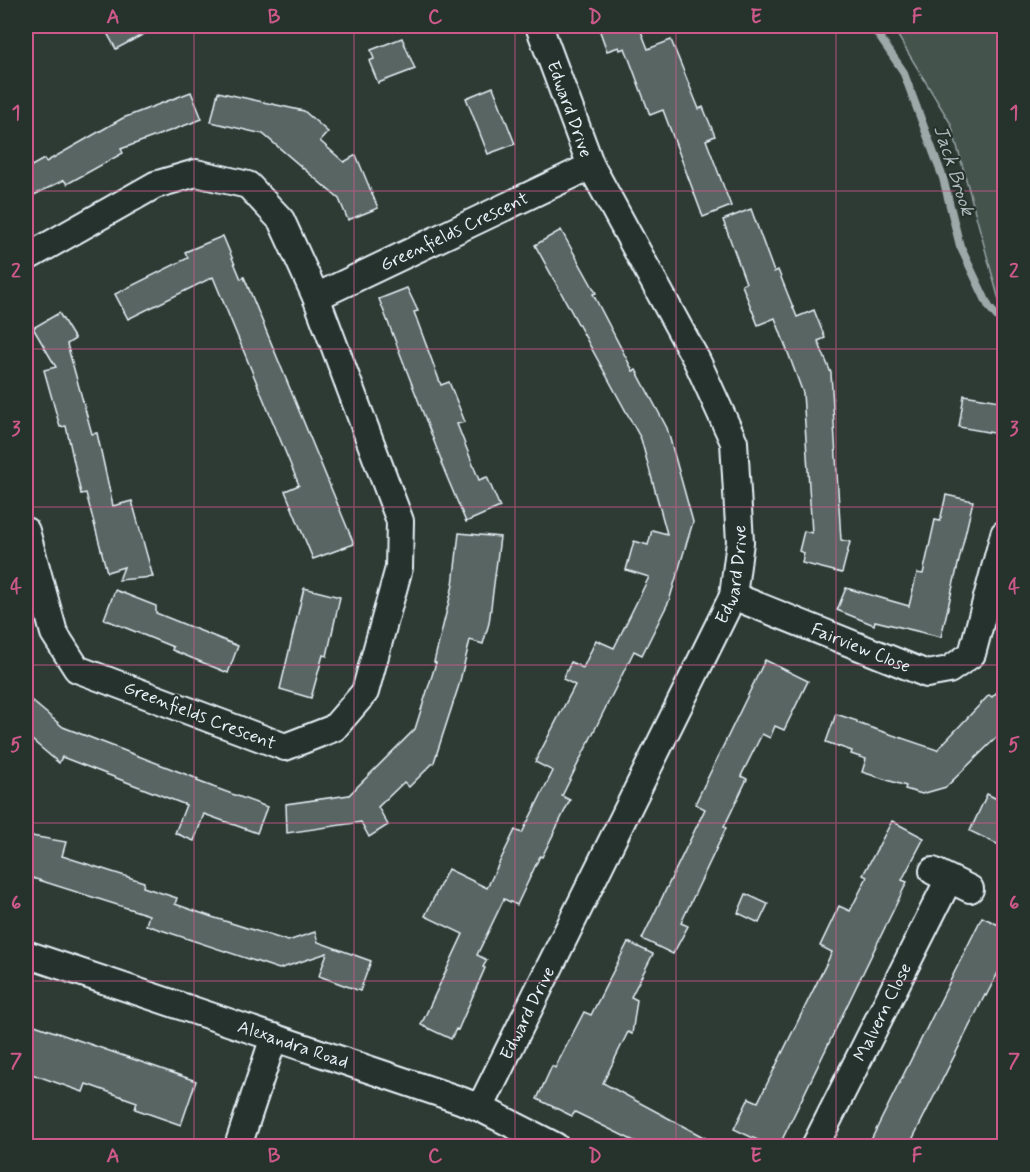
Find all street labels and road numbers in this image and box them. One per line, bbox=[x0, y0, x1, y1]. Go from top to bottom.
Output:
street label: Edward Drive bbox=[540, 58, 598, 161]
street label: Greenfields Crescent bbox=[376, 187, 533, 278]
street label: Edward Drive bbox=[710, 524, 753, 628]
street label: Fairview Close bbox=[807, 618, 914, 679]
street label: Greenfields Crescent bbox=[120, 676, 279, 756]
street label: Malvern Close bbox=[848, 959, 918, 1066]
street label: Edward Drive bbox=[495, 963, 561, 1064]
street label: Alexandra Road bbox=[234, 1015, 352, 1075]

